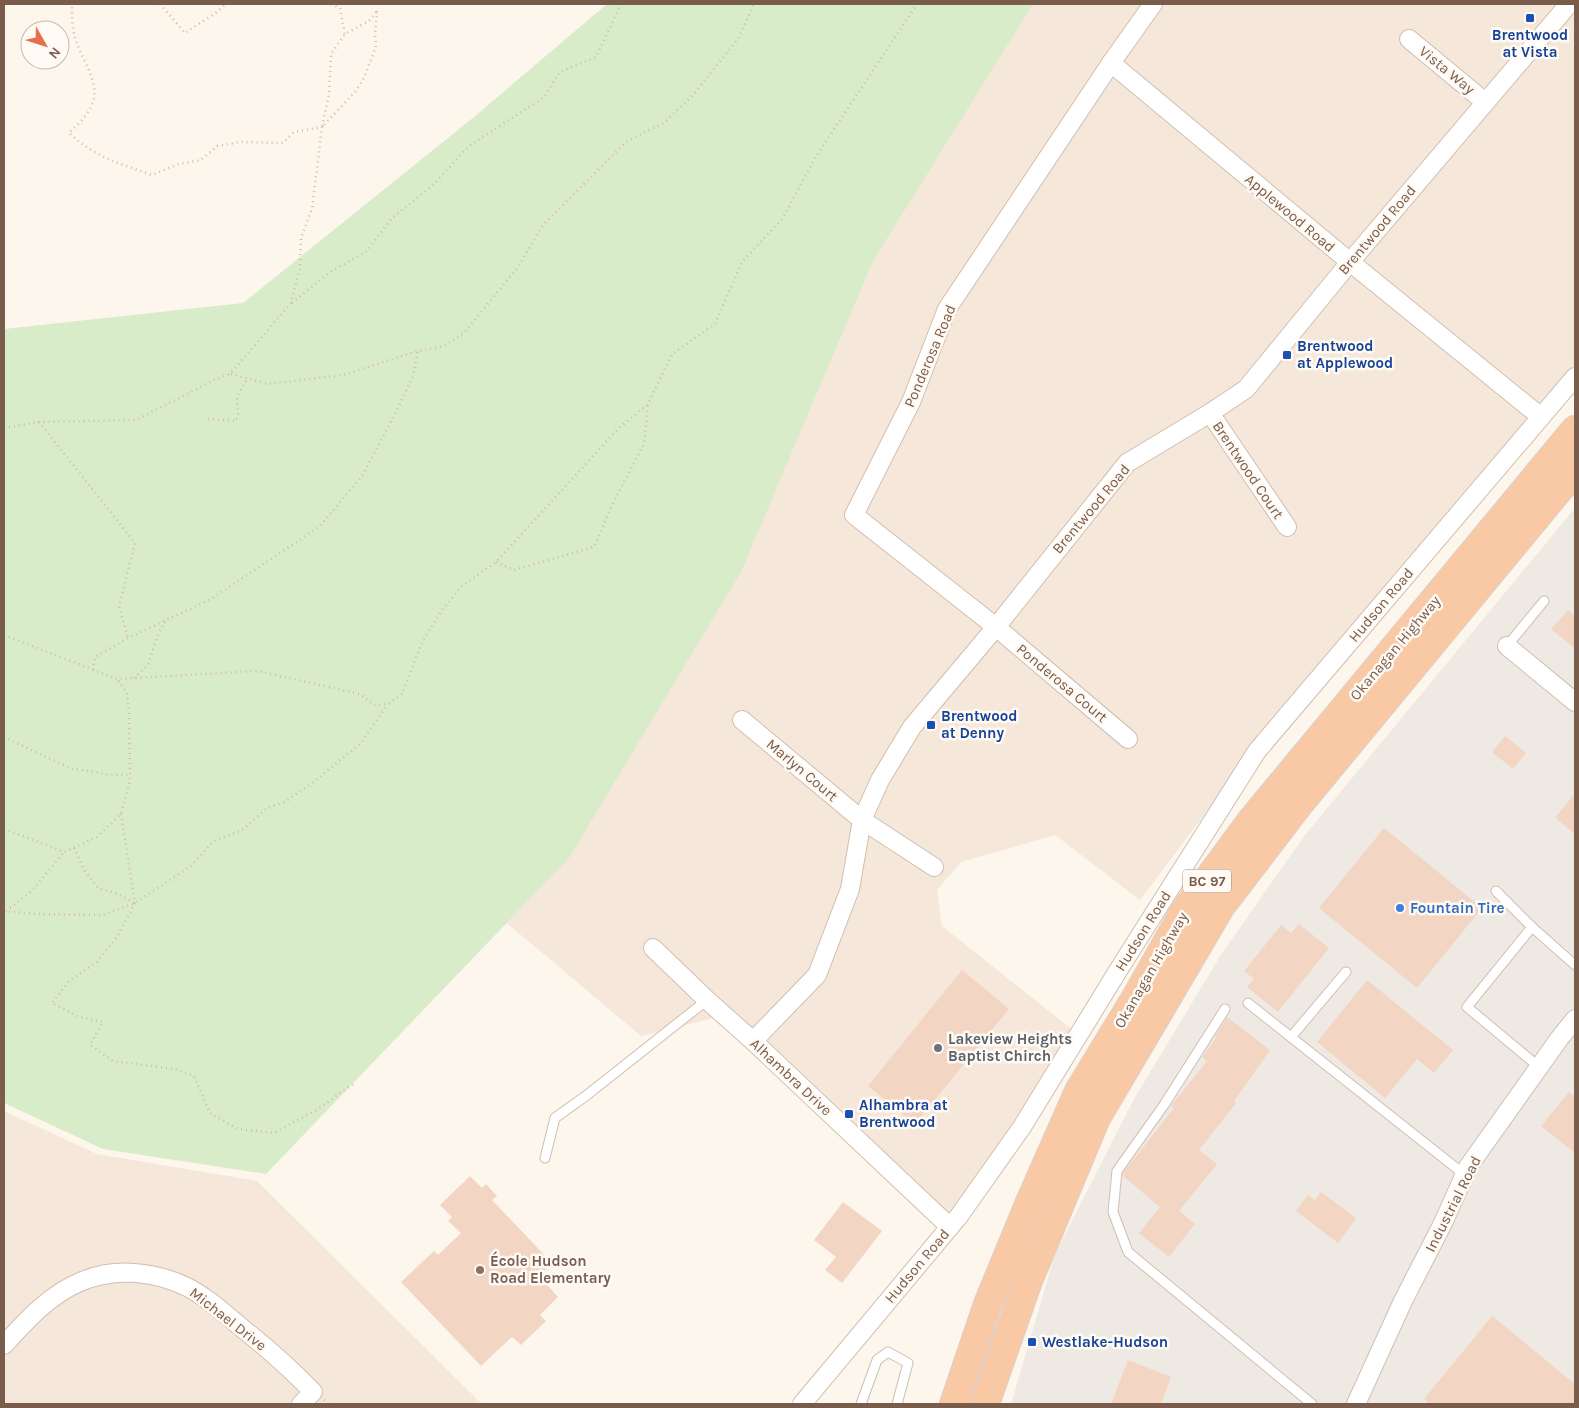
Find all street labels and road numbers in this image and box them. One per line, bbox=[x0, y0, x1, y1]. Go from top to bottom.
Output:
street label: Vista Way bbox=[1416, 42, 1478, 98]
street label: Applewood Road bbox=[1241, 170, 1339, 256]
street label: Brentwood Road bbox=[1334, 182, 1420, 278]
street label: Ponderosa Road bbox=[900, 302, 960, 410]
street label: Brentwood Court bbox=[1209, 418, 1288, 523]
street label: Brentwood Road bbox=[1048, 461, 1134, 557]
street label: Hudson Road bbox=[1345, 564, 1417, 646]
street label: Okanagan Highway bbox=[1346, 592, 1444, 704]
street label: Ponderosa Court bbox=[1013, 640, 1111, 726]
street label: Marlyn Court bbox=[763, 735, 842, 805]
road number: BC 97 bbox=[1183, 869, 1231, 892]
street label: Hudson Road bbox=[1111, 888, 1175, 974]
street label: Okanagan Highway bbox=[1110, 909, 1192, 1031]
street label: Alhambra Drive bbox=[746, 1035, 836, 1119]
street label: Industrial Road bbox=[1421, 1153, 1485, 1255]
street label: Hudson Road bbox=[881, 1225, 953, 1307]
street label: Michael Drive bbox=[186, 1283, 270, 1355]

